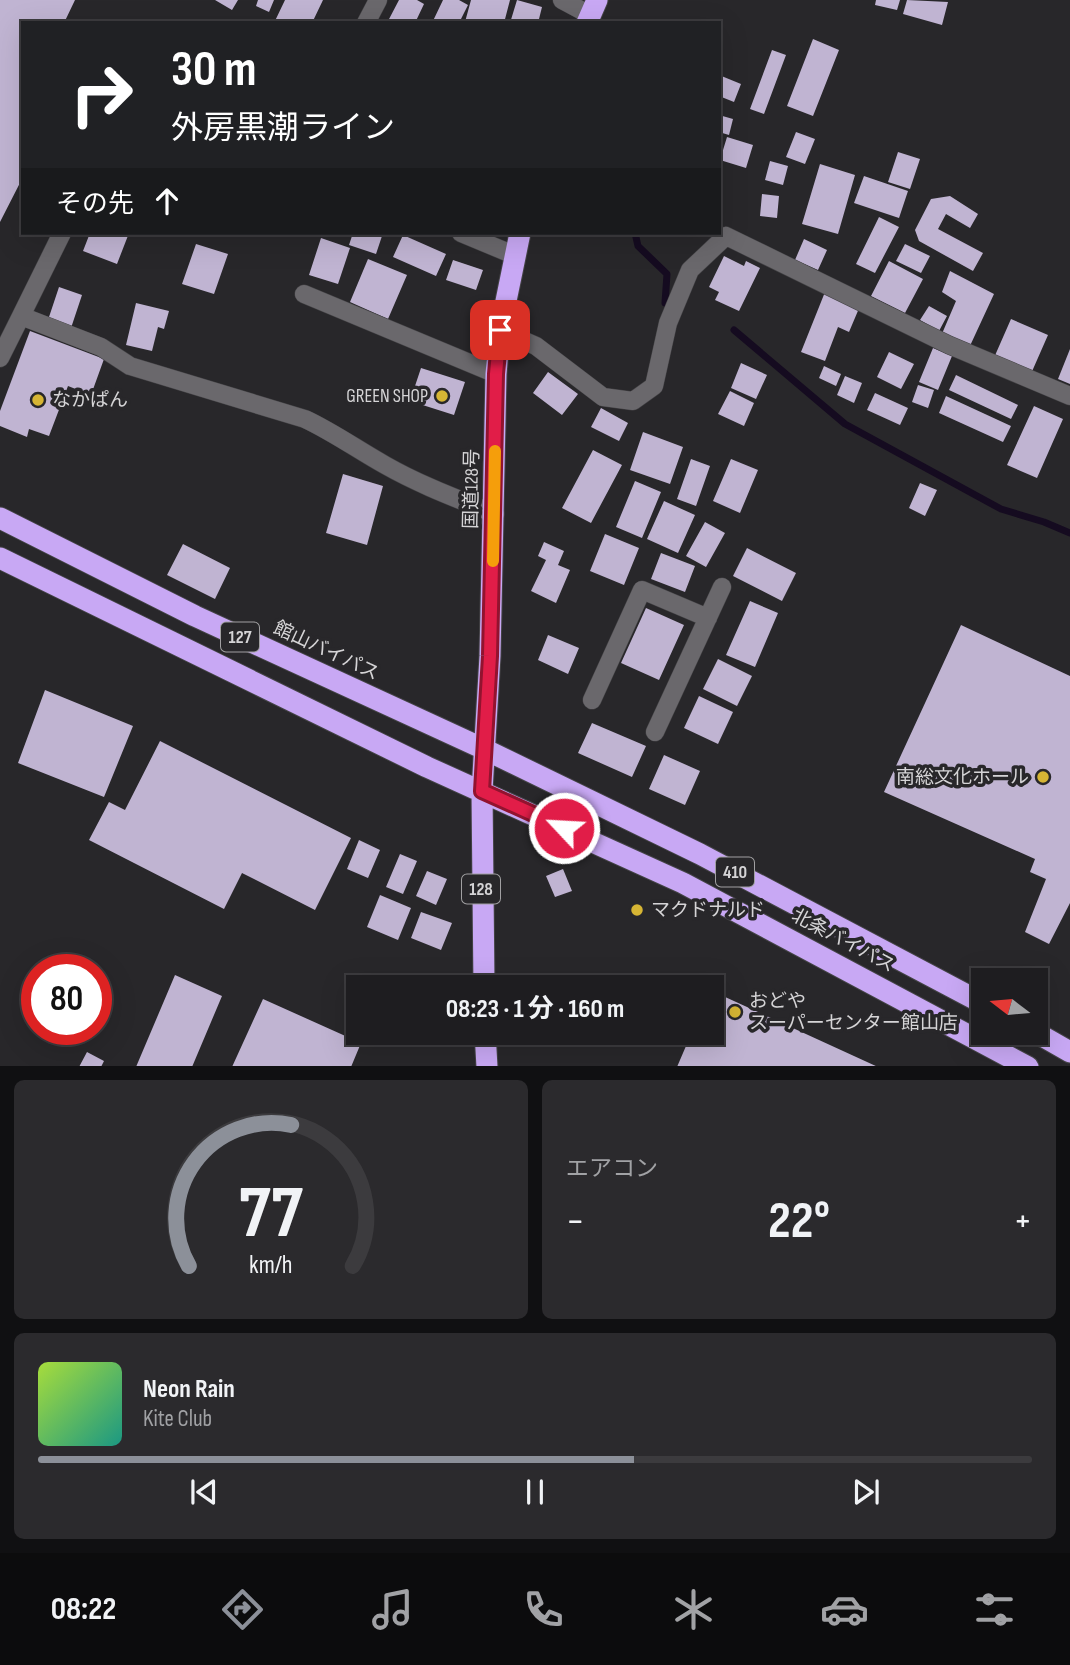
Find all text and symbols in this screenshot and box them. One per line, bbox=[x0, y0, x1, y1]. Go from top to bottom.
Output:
text: 30 m bbox=[171, 41, 256, 100]
icon: right bbox=[56, 49, 147, 140]
text: 外房黒潮ライン bbox=[171, 109, 395, 148]
icon: ahead bbox=[148, 182, 186, 220]
text: その先 bbox=[56, 189, 134, 220]
pin bbox=[470, 300, 530, 360]
icon: arrive bbox=[481, 311, 519, 349]
place label: GREEN SHOP bbox=[346, 385, 428, 408]
marker: GREEN SHOP bbox=[434, 388, 450, 404]
place label: なかぱん bbox=[52, 389, 128, 412]
marker: なかぱん bbox=[30, 392, 46, 408]
street label: 国道128号 bbox=[460, 449, 484, 529]
street label: 館山バイパス bbox=[270, 617, 382, 685]
road number: 127 bbox=[221, 622, 259, 652]
place label: 南総文化ホール bbox=[896, 766, 1029, 789]
marker: 南総文化ホール bbox=[1035, 769, 1051, 785]
position arrow bbox=[527, 791, 601, 865]
road number: 410 bbox=[716, 858, 754, 886]
road number: 128 bbox=[462, 874, 500, 904]
place label: マクドナルド bbox=[651, 899, 765, 922]
marker: マクドナルド bbox=[629, 902, 645, 918]
street label: 北条バイパス bbox=[787, 904, 899, 978]
speed limit sign: 80 bbox=[21, 954, 112, 1045]
north arrow bbox=[971, 968, 1048, 1045]
map controls bbox=[971, 968, 1048, 1045]
place label: おどや スーパーセンター館山店 bbox=[749, 990, 958, 1035]
text: 08:23 · 1 分 · 160 m bbox=[446, 994, 624, 1025]
marker: おどや スーパーセンター館山店 bbox=[727, 1004, 743, 1020]
text: エアコン bbox=[566, 1155, 658, 1183]
text: 77 bbox=[239, 1170, 303, 1258]
text: 22° bbox=[768, 1190, 830, 1253]
text: − bbox=[566, 1199, 585, 1244]
text: + bbox=[1013, 1199, 1032, 1244]
text: km/h bbox=[249, 1249, 293, 1280]
text: Neon Rain bbox=[143, 1374, 235, 1405]
text: Kite Club bbox=[143, 1405, 212, 1433]
icon: previous bbox=[185, 1473, 223, 1511]
icon: pause bbox=[516, 1473, 554, 1511]
icon: next bbox=[847, 1473, 885, 1511]
icon: directions bbox=[218, 1585, 267, 1634]
icon: music bbox=[368, 1585, 417, 1634]
icon: phone bbox=[519, 1585, 568, 1634]
icon: climate bbox=[669, 1585, 718, 1634]
icon: car bbox=[820, 1585, 869, 1634]
icon: filters bbox=[970, 1585, 1019, 1634]
text: 08:22 bbox=[51, 1590, 116, 1629]

